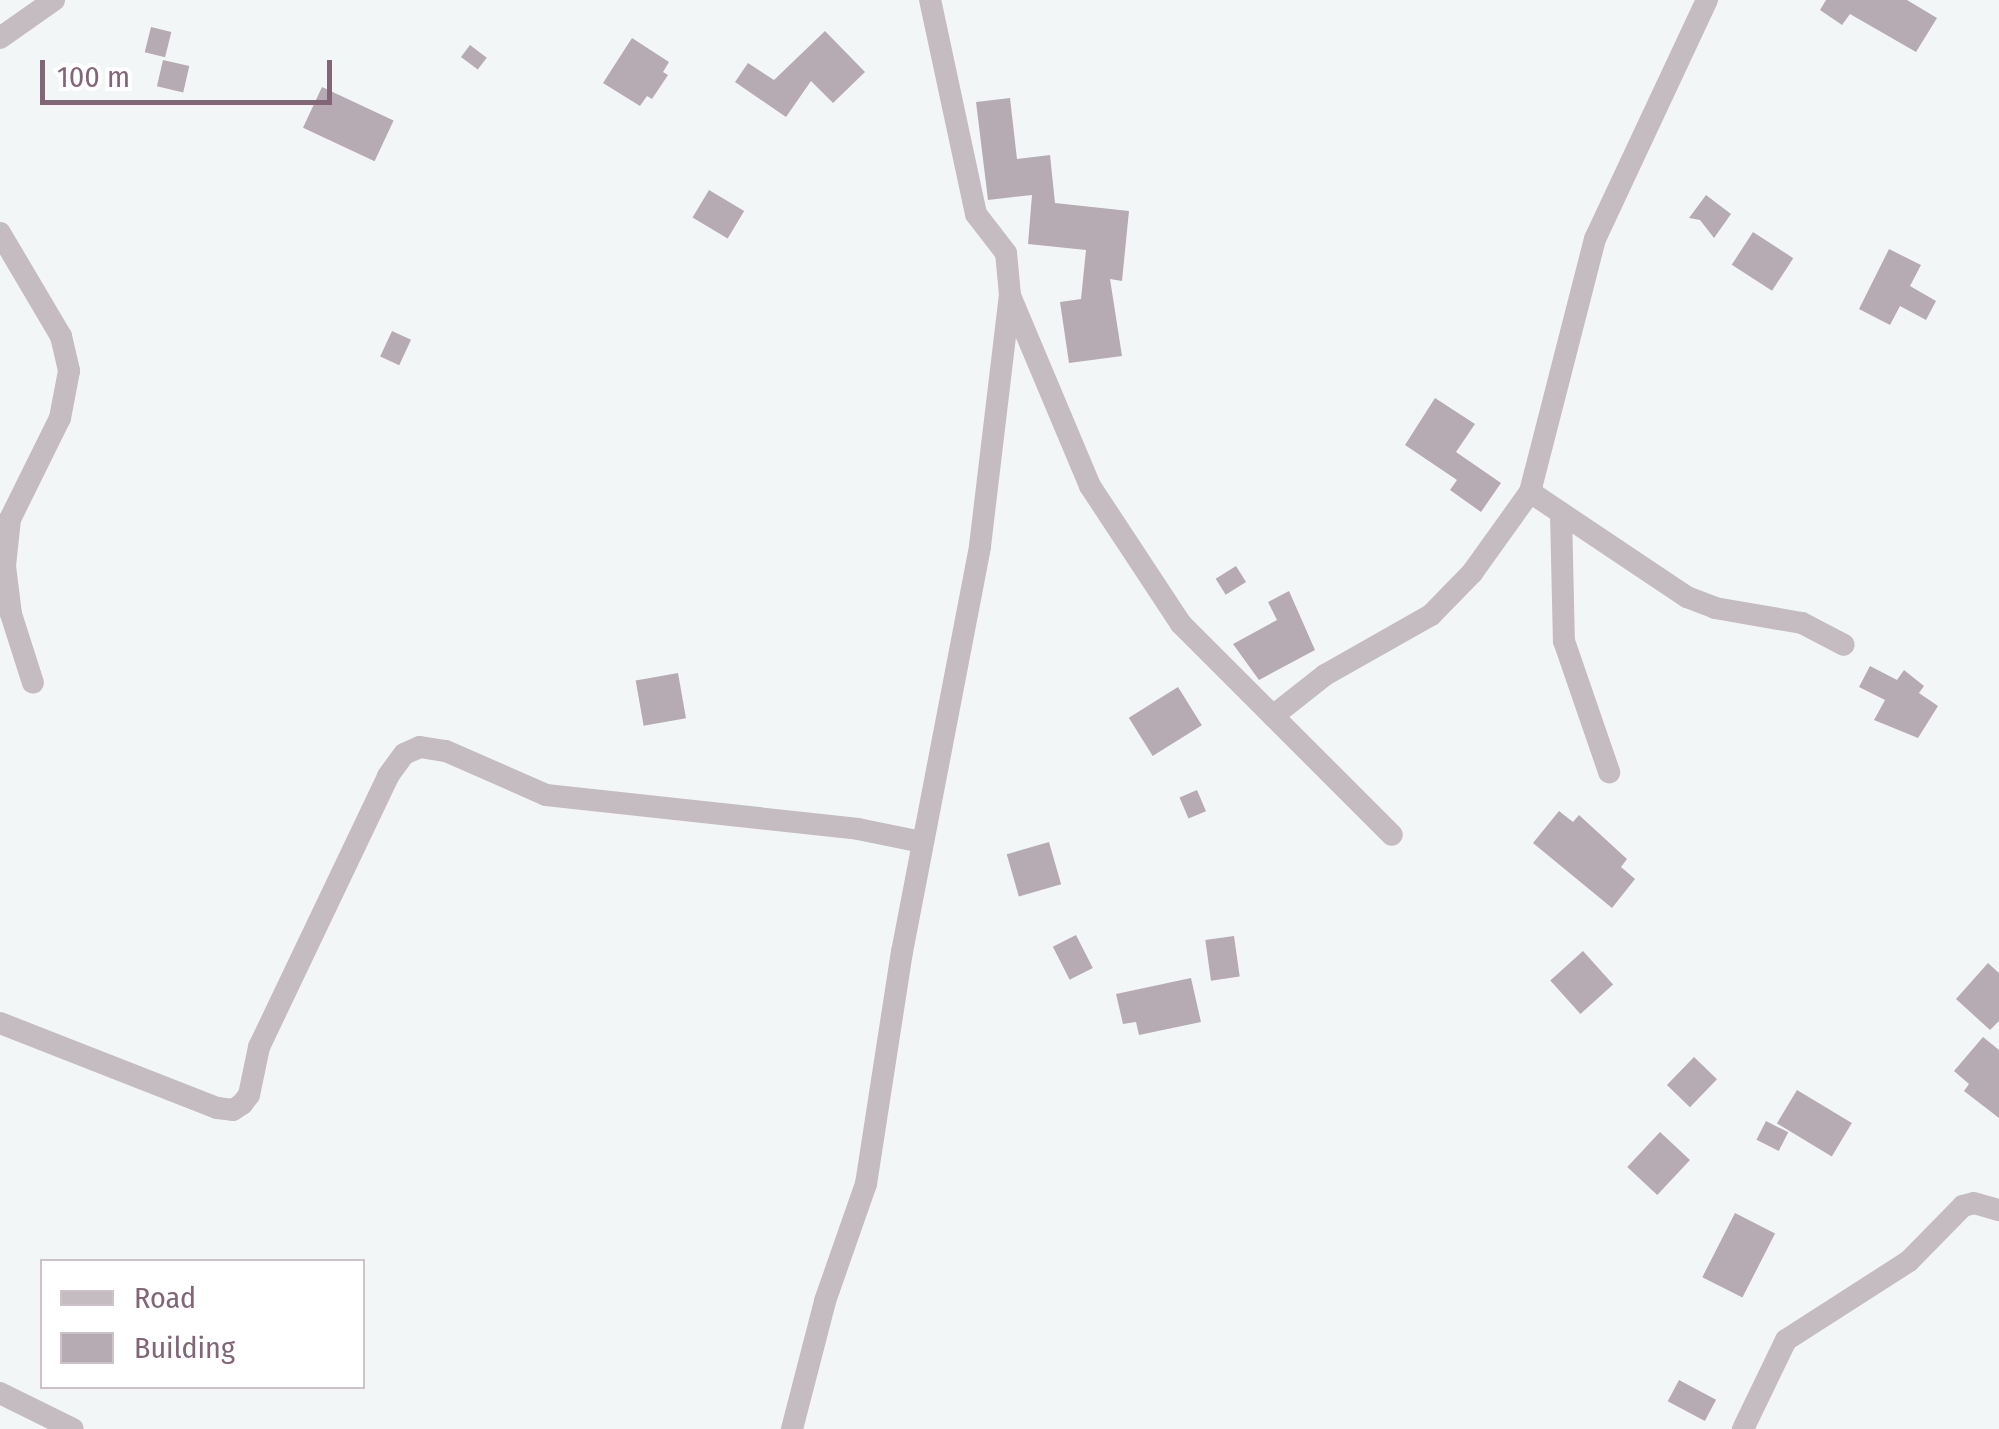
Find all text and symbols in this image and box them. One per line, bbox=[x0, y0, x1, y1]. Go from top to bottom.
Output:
scale bar bbox=[45, 40, 338, 102]
text: 100 m bbox=[57, 59, 130, 95]
legend bbox=[40, 1259, 365, 1389]
text: Road bbox=[134, 1280, 196, 1316]
text: Building bbox=[134, 1330, 235, 1366]

